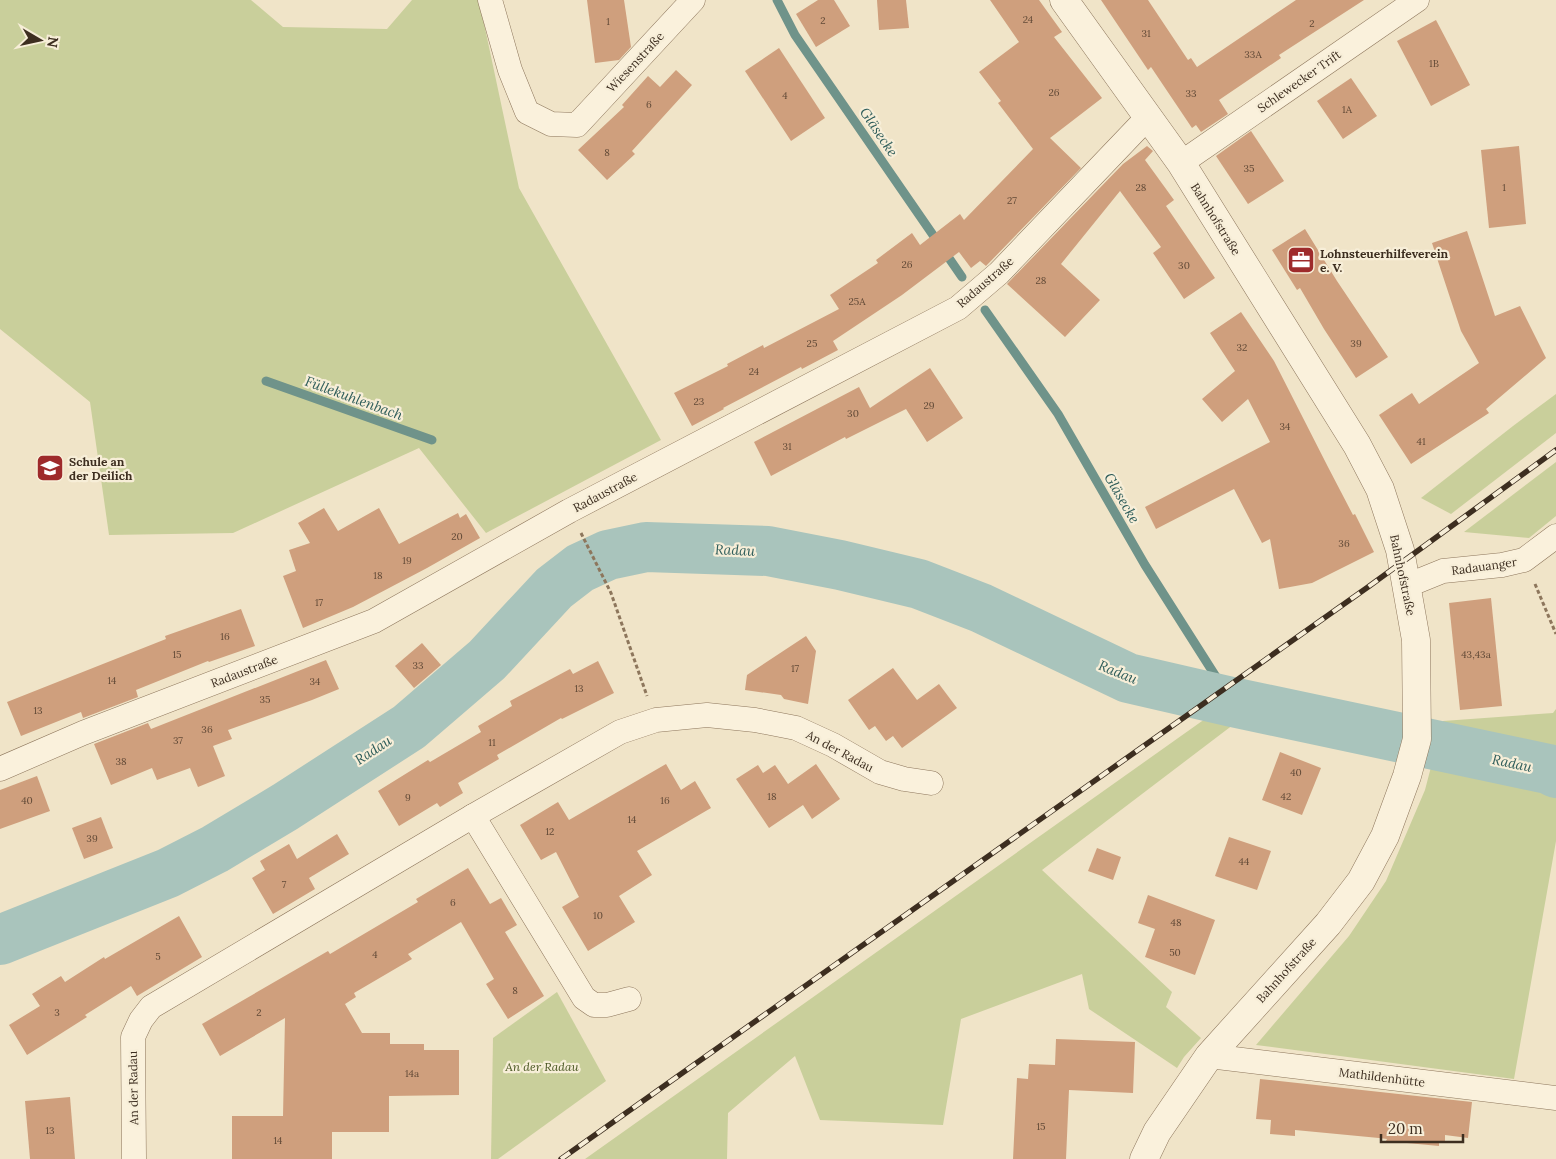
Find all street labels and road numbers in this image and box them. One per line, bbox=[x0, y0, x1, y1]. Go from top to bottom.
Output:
street label: Wiesenstraße bbox=[603, 28, 667, 95]
street label: Schlewecker Trift bbox=[1254, 46, 1344, 115]
street label: Bahnhofstraße bbox=[1188, 180, 1244, 258]
street label: Radaustraße bbox=[954, 253, 1017, 311]
street label: Radaustraße bbox=[570, 469, 640, 515]
street label: Bahnhofstraße bbox=[1387, 533, 1419, 617]
street label: Radauanger bbox=[1450, 554, 1518, 578]
street label: Radaustraße bbox=[208, 651, 280, 691]
street label: An der Radau bbox=[803, 726, 876, 775]
street label: Bahnhofstraße bbox=[1253, 934, 1320, 1006]
street label: An der Radau bbox=[125, 1051, 141, 1126]
street label: Mathildenhütte bbox=[1338, 1064, 1426, 1090]

